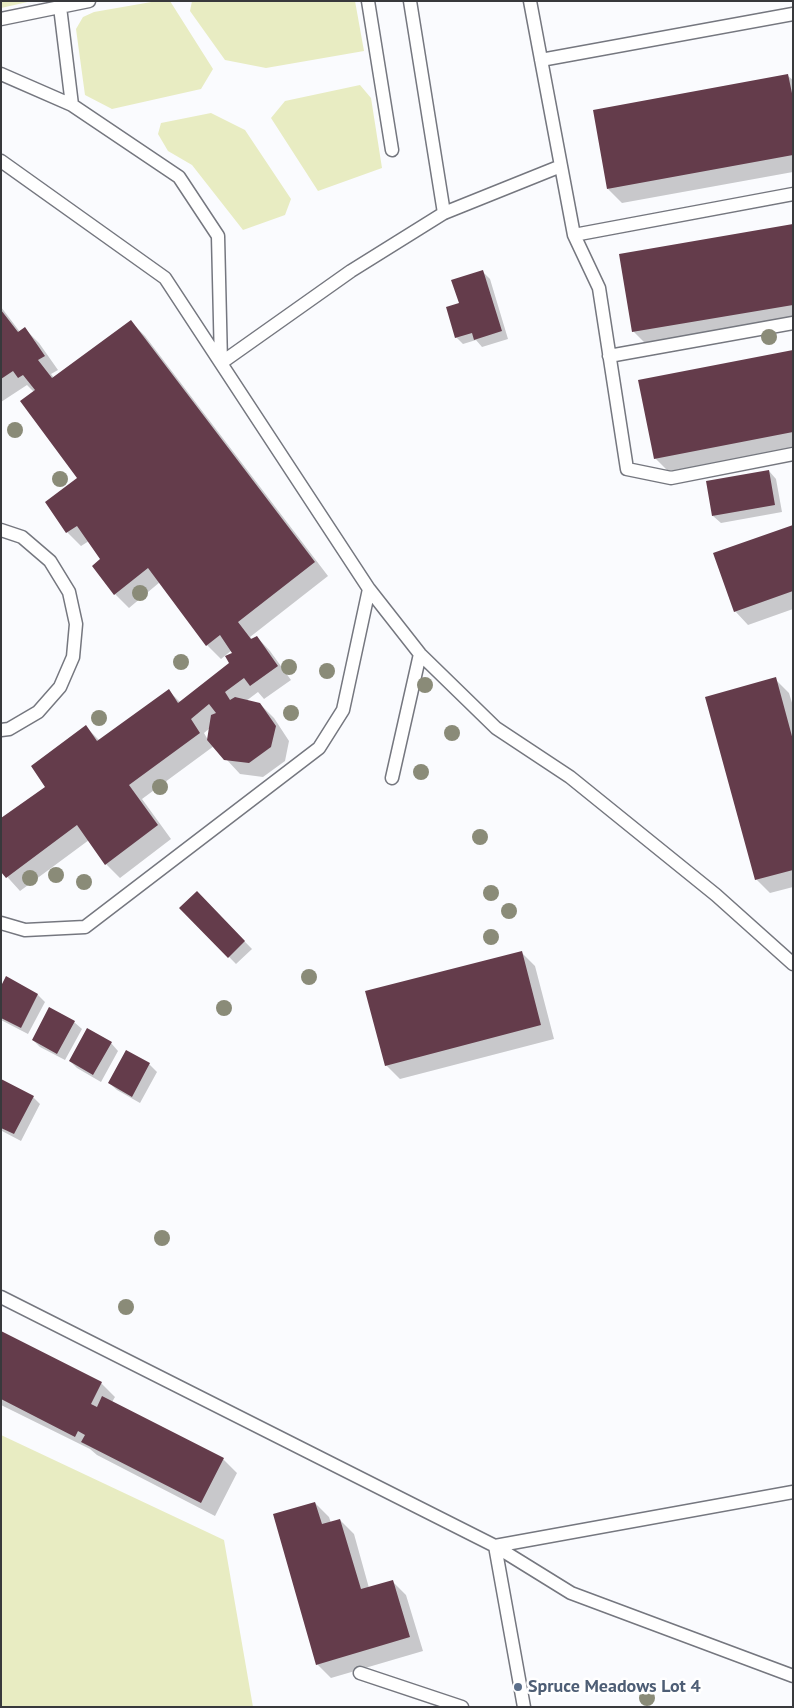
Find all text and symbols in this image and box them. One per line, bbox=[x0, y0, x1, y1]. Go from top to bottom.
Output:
place label: Spruce Meadows Lot 4 bbox=[528, 1676, 701, 1698]
marker: Spruce Meadows Lot 4 bbox=[512, 1681, 524, 1693]

